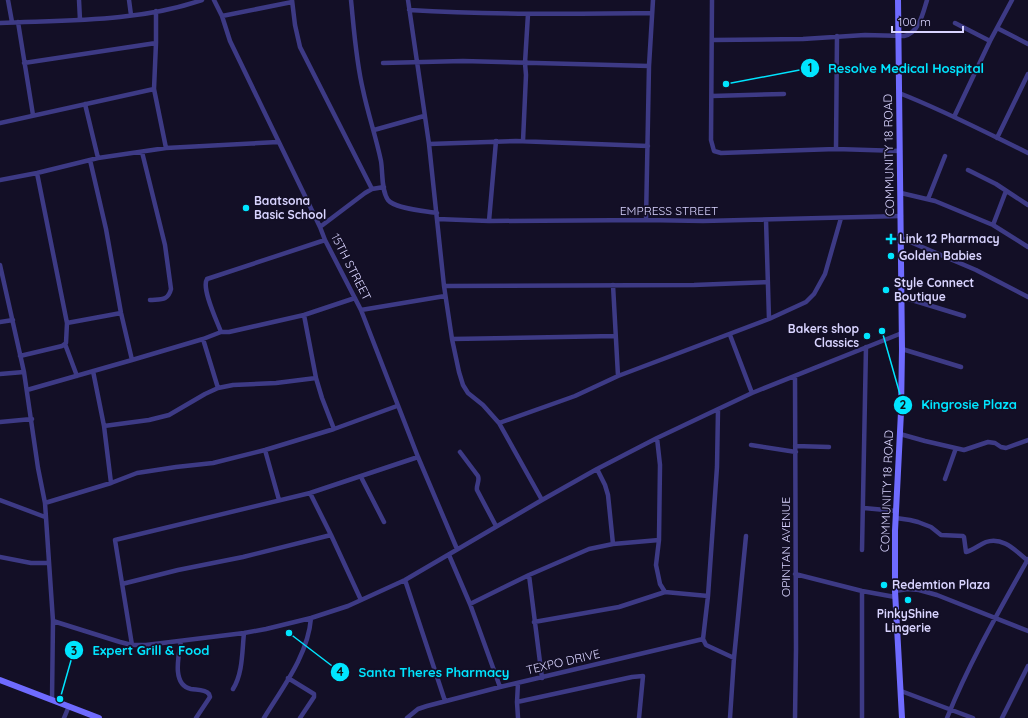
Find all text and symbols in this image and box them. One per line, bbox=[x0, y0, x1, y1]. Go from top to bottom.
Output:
scale bar bbox=[892, 8, 963, 34]
text: 100 m bbox=[898, 14, 931, 29]
callout: Resolve Medical Hospital bbox=[800, 55, 992, 80]
text: 1 bbox=[808, 60, 812, 75]
text: Resolve Medical Hospital bbox=[828, 60, 984, 76]
street label: COMMUNITY 18 ROAD bbox=[880, 93, 897, 216]
place label: Baatsona Basic School bbox=[254, 193, 326, 222]
marker: Baatsona Basic School bbox=[241, 203, 251, 213]
street label: EMPRESS STREET bbox=[620, 203, 718, 218]
street label: 15TH STREET bbox=[328, 231, 375, 303]
place label: Link 12 Pharmacy bbox=[899, 231, 1000, 246]
marker: Link 12 Pharmacy bbox=[886, 234, 896, 244]
place label: Golden Babies bbox=[899, 248, 982, 263]
marker: Golden Babies bbox=[886, 251, 896, 261]
place label: Style Connect Boutique bbox=[894, 275, 974, 304]
marker: Style Connect Boutique bbox=[881, 285, 891, 295]
place label: Bakers shop Classics bbox=[788, 321, 859, 350]
marker: Bakers shop Classics bbox=[862, 331, 872, 341]
callout: Kingrosie Plaza bbox=[893, 392, 1025, 417]
text: Kingrosie Plaza bbox=[921, 396, 1017, 412]
text: 2 bbox=[900, 397, 907, 412]
street label: COMMUNITY 18 ROAD bbox=[877, 429, 896, 552]
street label: OPINTAN AVENUE bbox=[778, 497, 793, 597]
place label: Redemtion Plaza bbox=[892, 577, 990, 592]
marker: Redemtion Plaza bbox=[879, 580, 889, 590]
marker: PinkyShine Lingerie bbox=[903, 595, 913, 605]
place label: PinkyShine Lingerie bbox=[877, 606, 939, 635]
callout: Expert Grill & Food bbox=[64, 638, 217, 663]
text: Expert Grill & Food bbox=[93, 642, 209, 658]
text: 3 bbox=[71, 643, 77, 658]
street label: TEXPO DRIVE bbox=[524, 646, 601, 677]
callout: Santa Theres Pharmacy bbox=[330, 660, 517, 685]
text: 4 bbox=[336, 664, 344, 679]
text: Santa Theres Pharmacy bbox=[359, 664, 509, 680]

